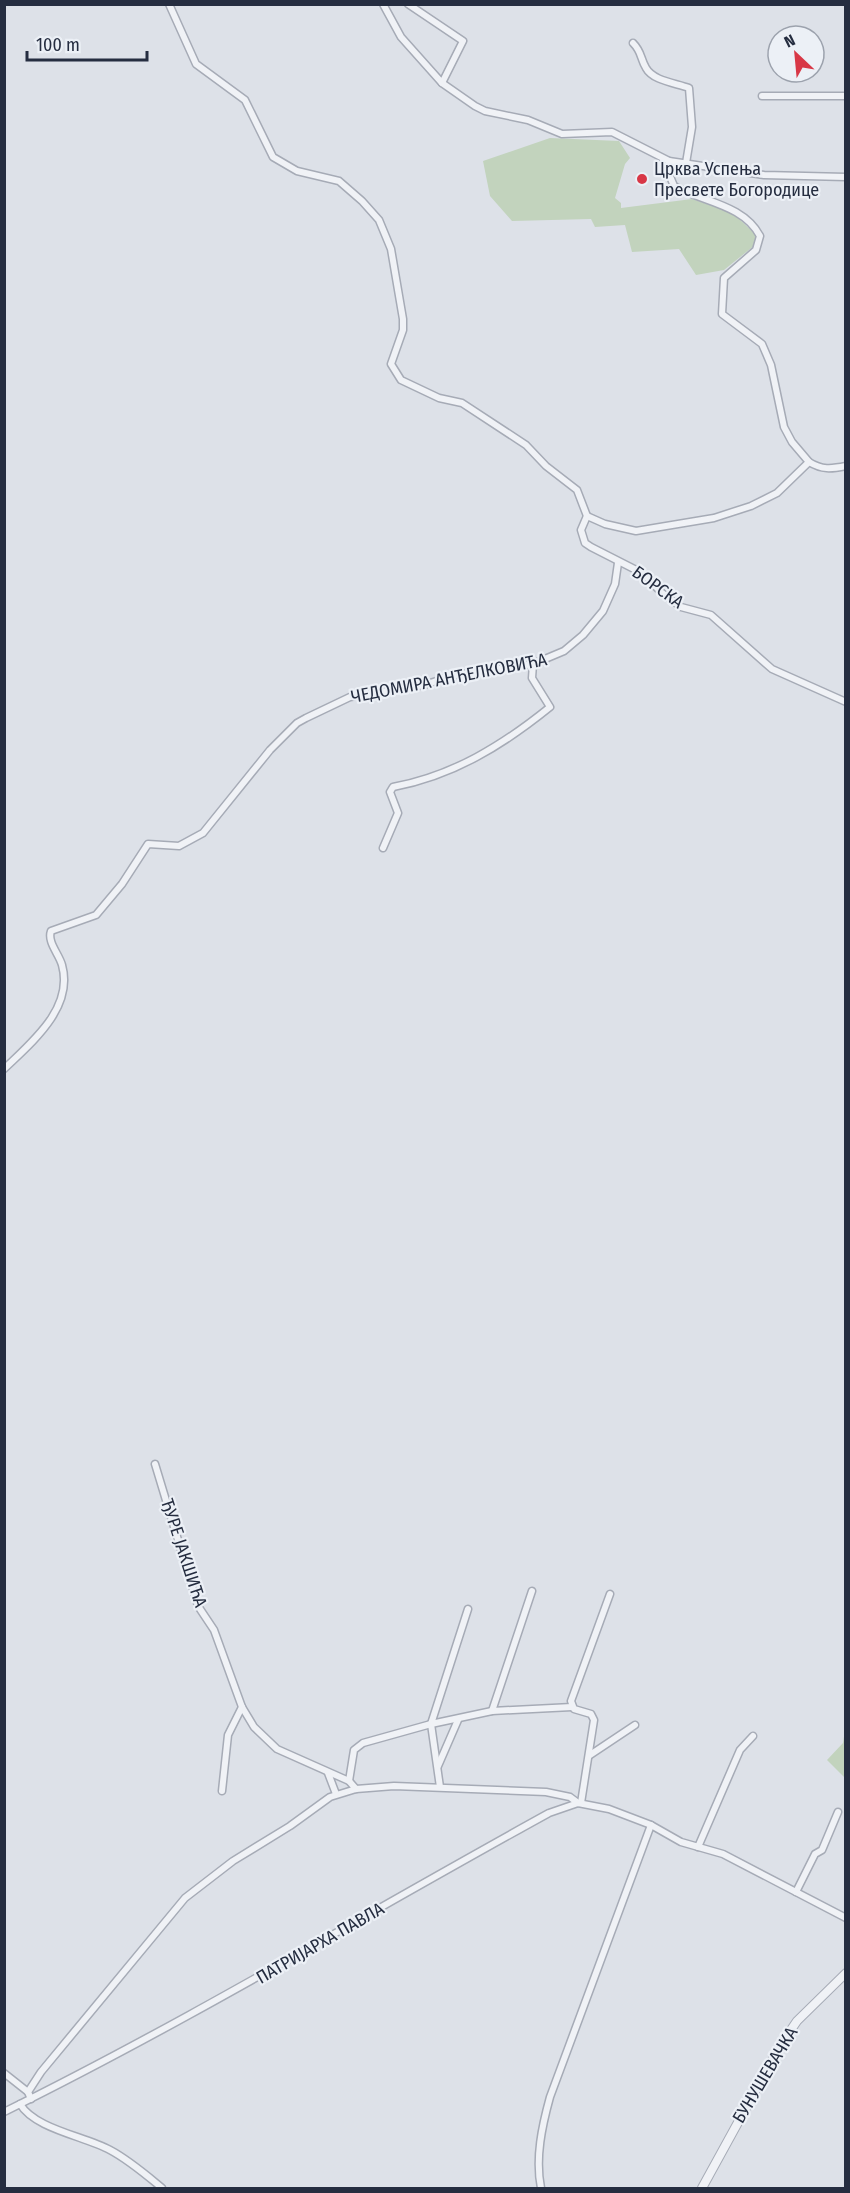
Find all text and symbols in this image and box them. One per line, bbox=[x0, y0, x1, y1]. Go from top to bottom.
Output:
scale bar bbox=[27, 24, 147, 62]
north arrow bbox=[766, 24, 826, 84]
text: N bbox=[781, 30, 798, 52]
text: 100 m bbox=[36, 34, 80, 56]
place label: Црква Успења Пресвете Богородице bbox=[654, 158, 819, 201]
marker: Црква Успења Пресвете Богородице bbox=[635, 172, 649, 186]
street label: БОРСКА bbox=[628, 561, 689, 613]
street label: ЧЕДОМИРА АНЂЕЛКОВИЋА bbox=[349, 648, 549, 708]
street label: ЂУРЕ ЈАКШИЋА bbox=[156, 1496, 212, 1611]
street label: ПАТРИЈАРХА ПАВЛА bbox=[252, 1897, 388, 1989]
street label: БУНУШЕВАЧКА bbox=[728, 2022, 803, 2127]

